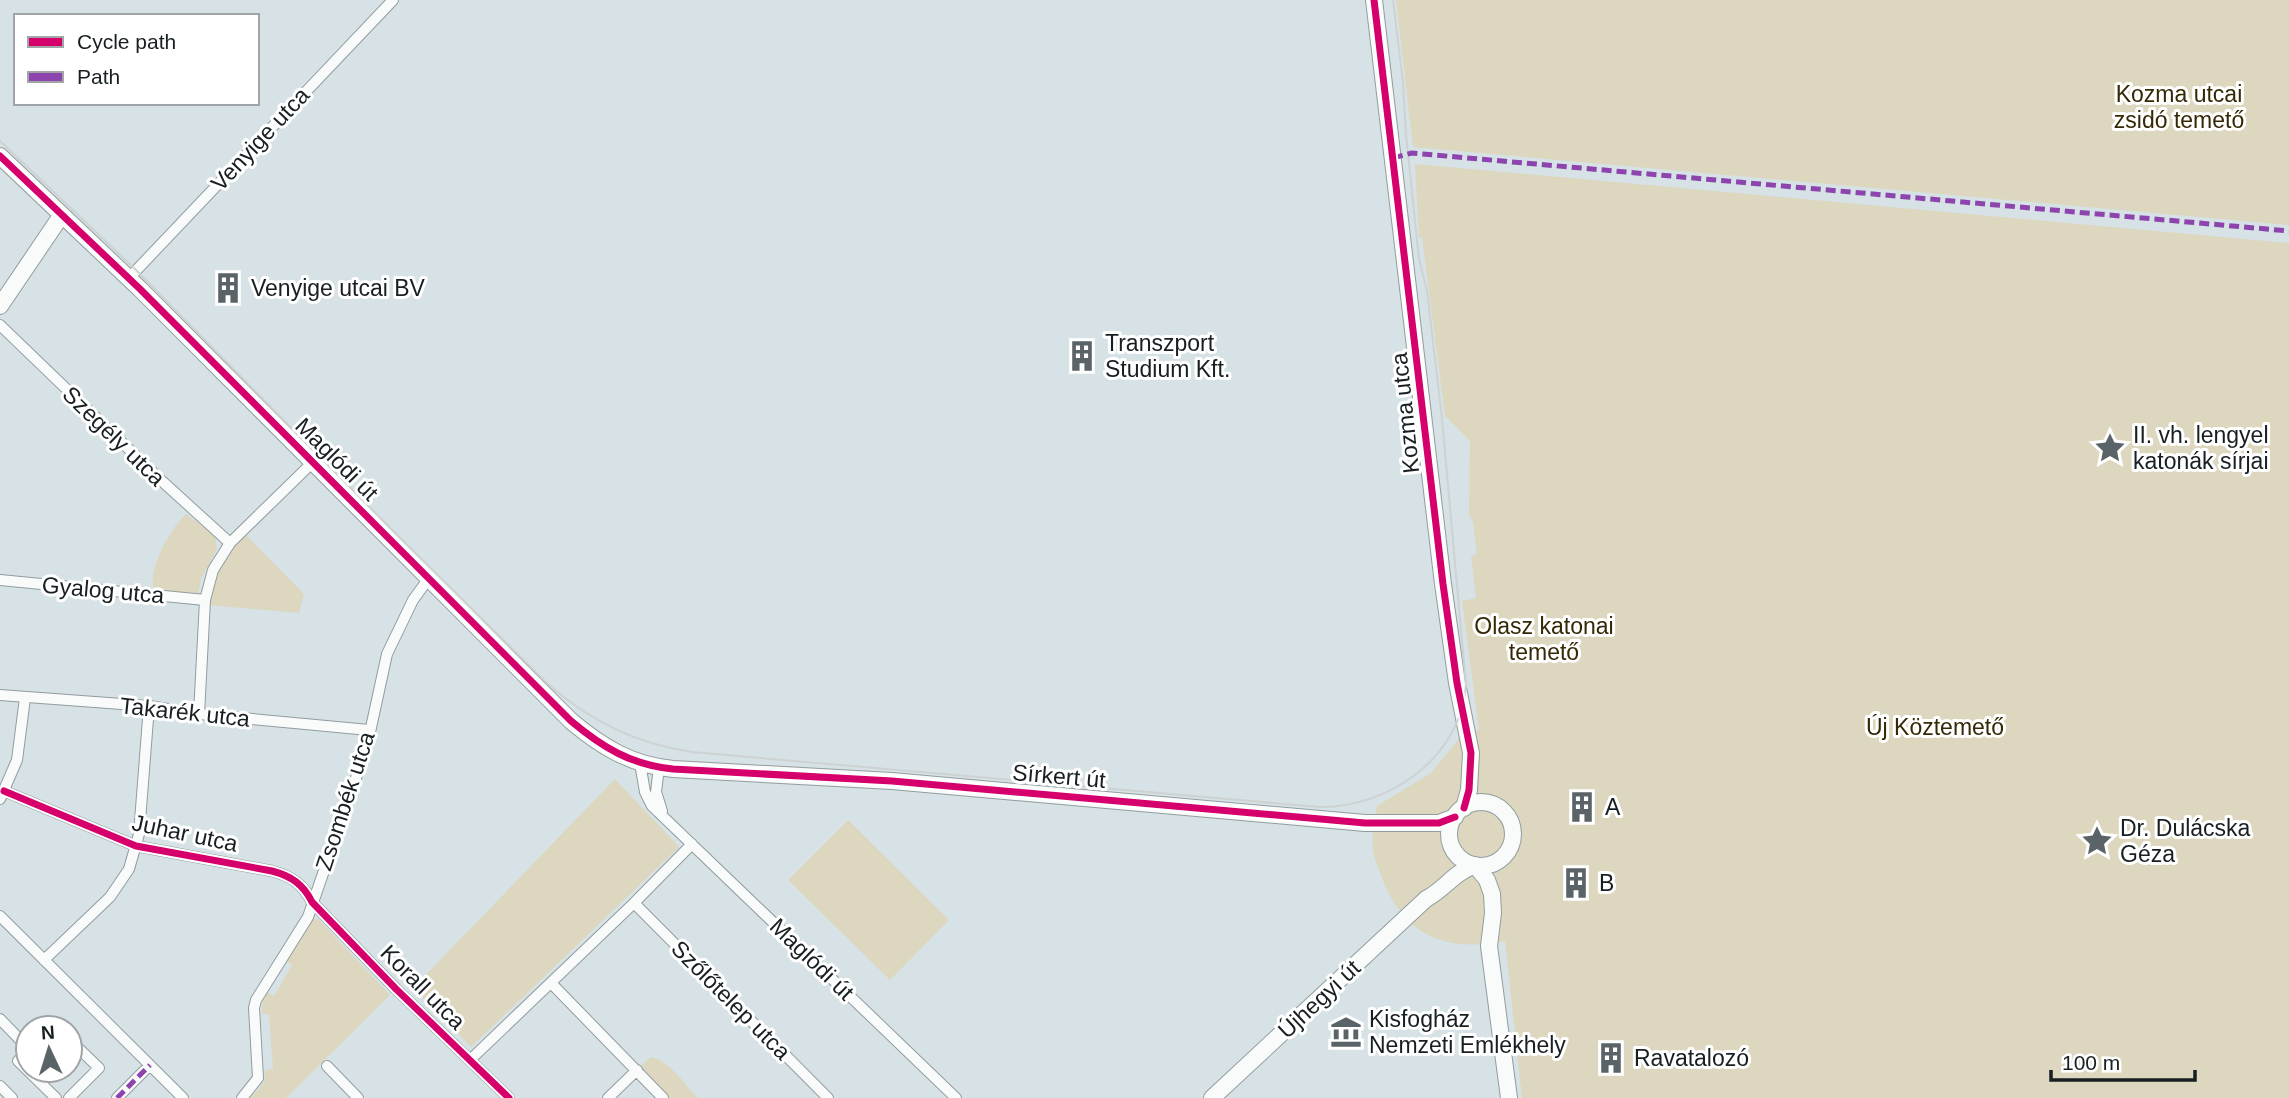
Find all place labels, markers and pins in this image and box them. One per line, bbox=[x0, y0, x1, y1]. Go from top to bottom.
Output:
building icon: Venyige utcai BV bbox=[211, 271, 245, 305]
place label: Venyige utcai BV bbox=[251, 275, 426, 301]
place label: Transzport Studium Kft. bbox=[1105, 330, 1230, 382]
building icon: Transzport Studium Kft. bbox=[1065, 339, 1099, 373]
place label: II. vh. lengyel katonák sírjai bbox=[2133, 422, 2269, 474]
place icon: II. vh. lengyel katonák sírjai bbox=[2093, 431, 2127, 465]
building icon: A bbox=[1565, 790, 1599, 824]
place label: A bbox=[1605, 794, 1621, 820]
place label: Dr. Dulácska Géza bbox=[2120, 815, 2251, 867]
place icon: Dr. Dulácska Géza bbox=[2080, 824, 2114, 858]
building icon: B bbox=[1559, 866, 1593, 900]
place label: B bbox=[1599, 870, 1614, 896]
place label: Kisfogház Nemzeti Emlékhely bbox=[1369, 1006, 1566, 1058]
museum icon: Kisfogház Nemzeti Emlékhely bbox=[1329, 1015, 1363, 1049]
building icon: Ravatalozó bbox=[1594, 1041, 1628, 1075]
place label: Ravatalozó bbox=[1634, 1045, 1749, 1071]

